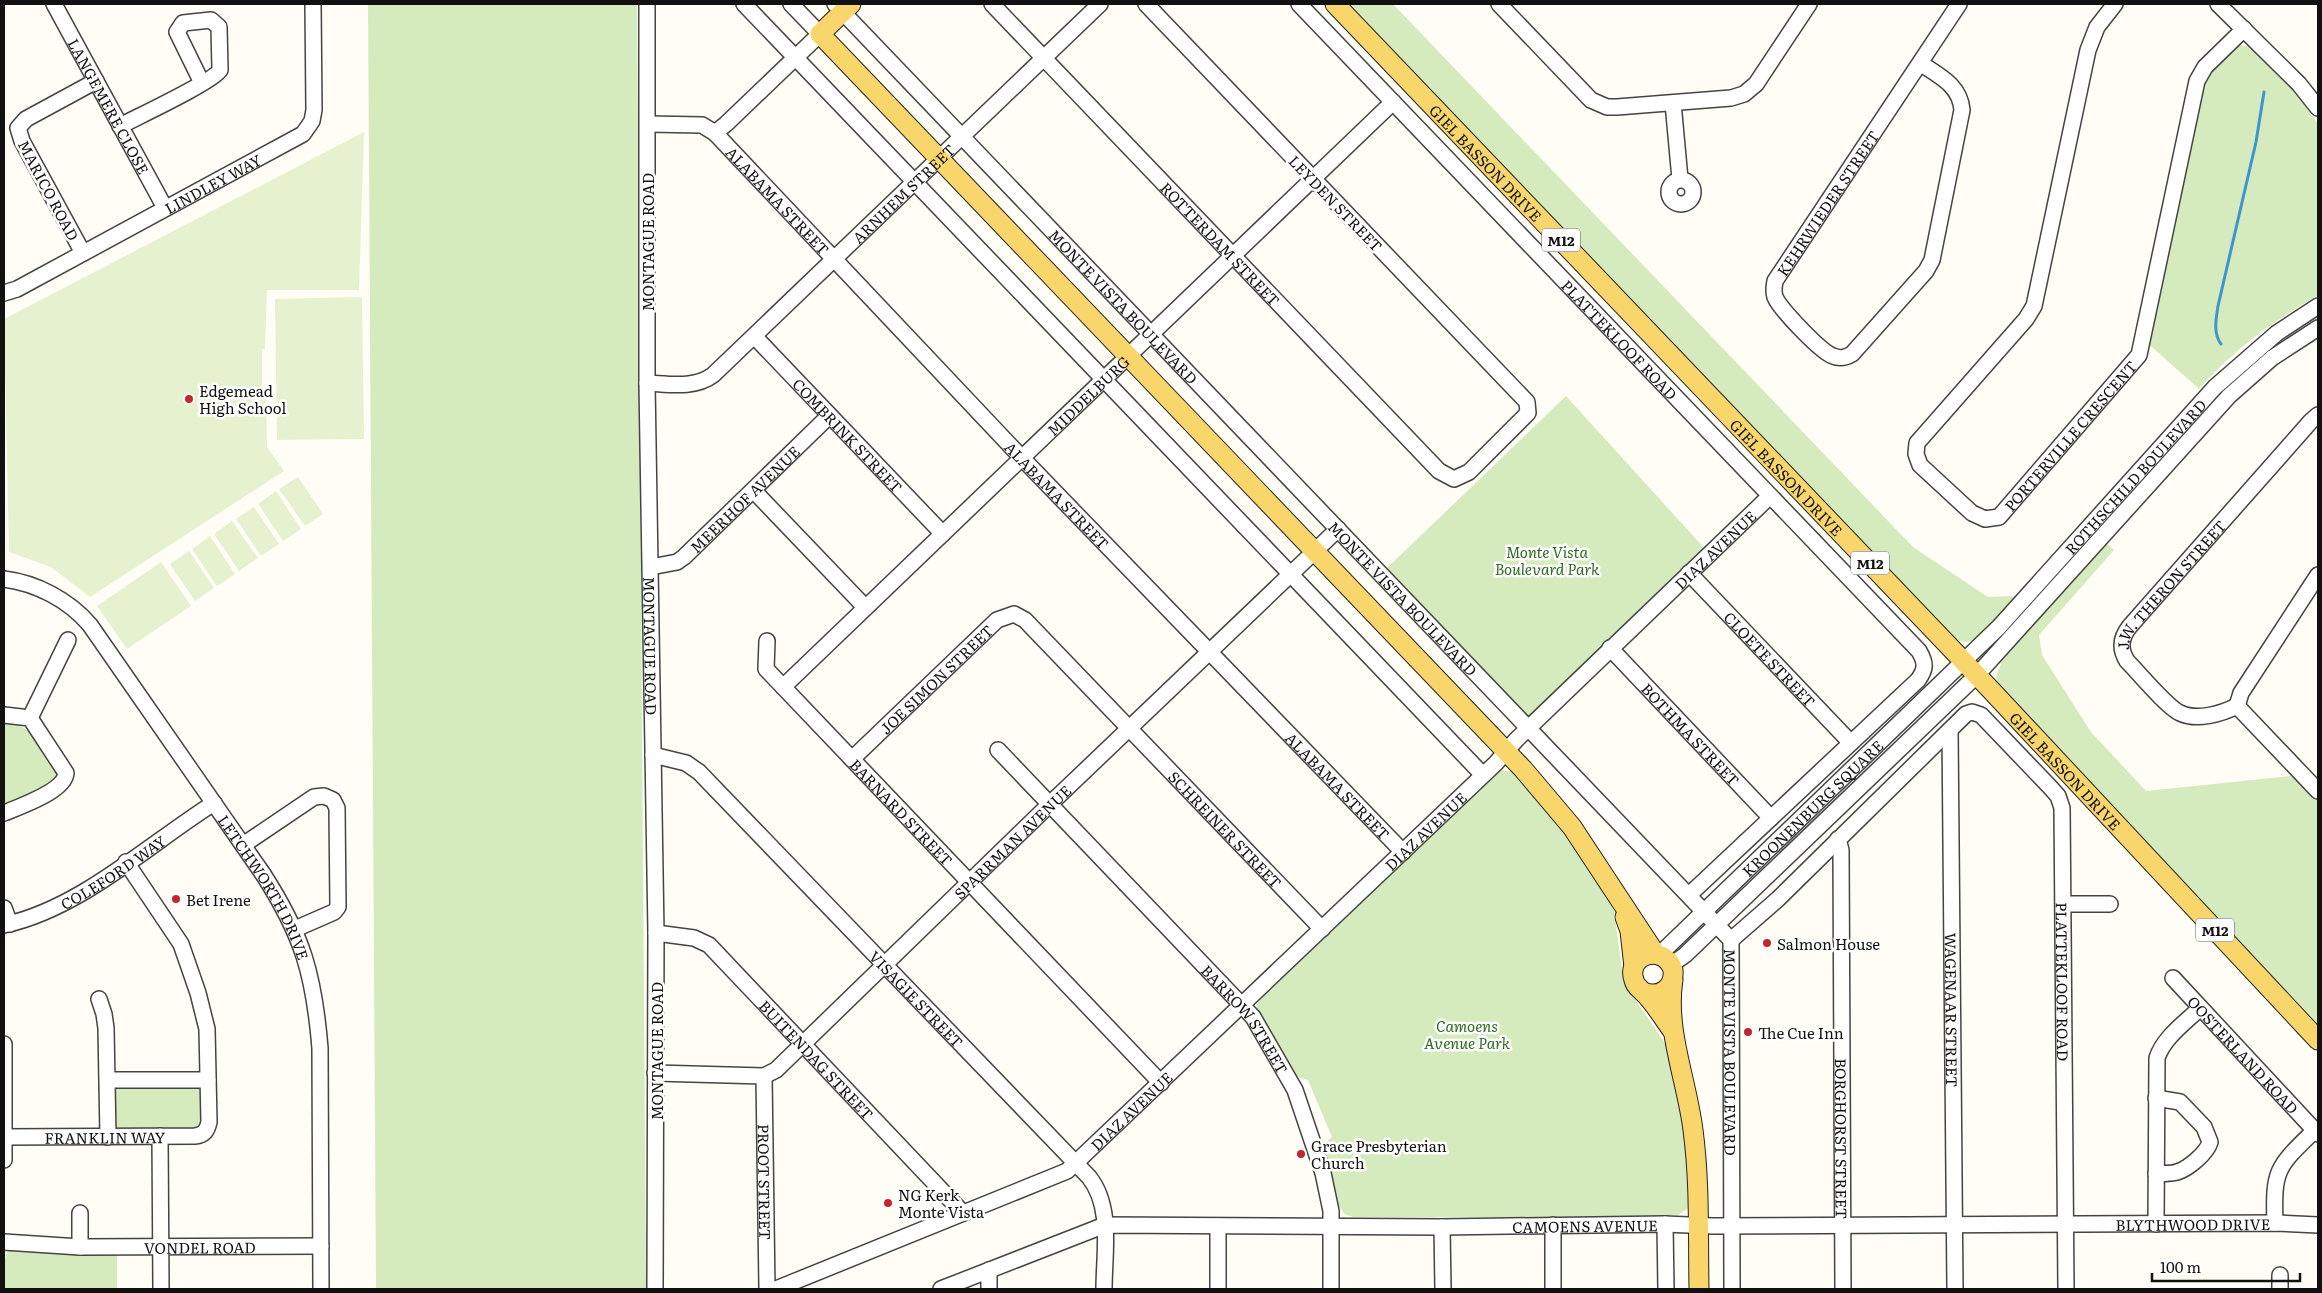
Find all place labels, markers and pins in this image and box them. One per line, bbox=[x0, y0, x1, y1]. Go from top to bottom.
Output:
place label: Edgemead High School bbox=[199, 379, 286, 419]
marker: Edgemead High School bbox=[183, 393, 195, 405]
place label: Bet Irene bbox=[186, 888, 251, 911]
marker: Bet Irene bbox=[170, 893, 182, 905]
place label: Salmon House bbox=[1777, 932, 1880, 955]
marker: Salmon House bbox=[1761, 937, 1773, 949]
place label: The Cue Inn bbox=[1758, 1021, 1844, 1044]
marker: The Cue Inn bbox=[1742, 1026, 1754, 1038]
place label: Grace Presbyterian Church bbox=[1311, 1134, 1447, 1174]
marker: Grace Presbyterian Church bbox=[1295, 1148, 1307, 1160]
place label: NG Kerk Monte Vista bbox=[898, 1183, 985, 1223]
marker: NG Kerk Monte Vista bbox=[882, 1197, 894, 1209]

